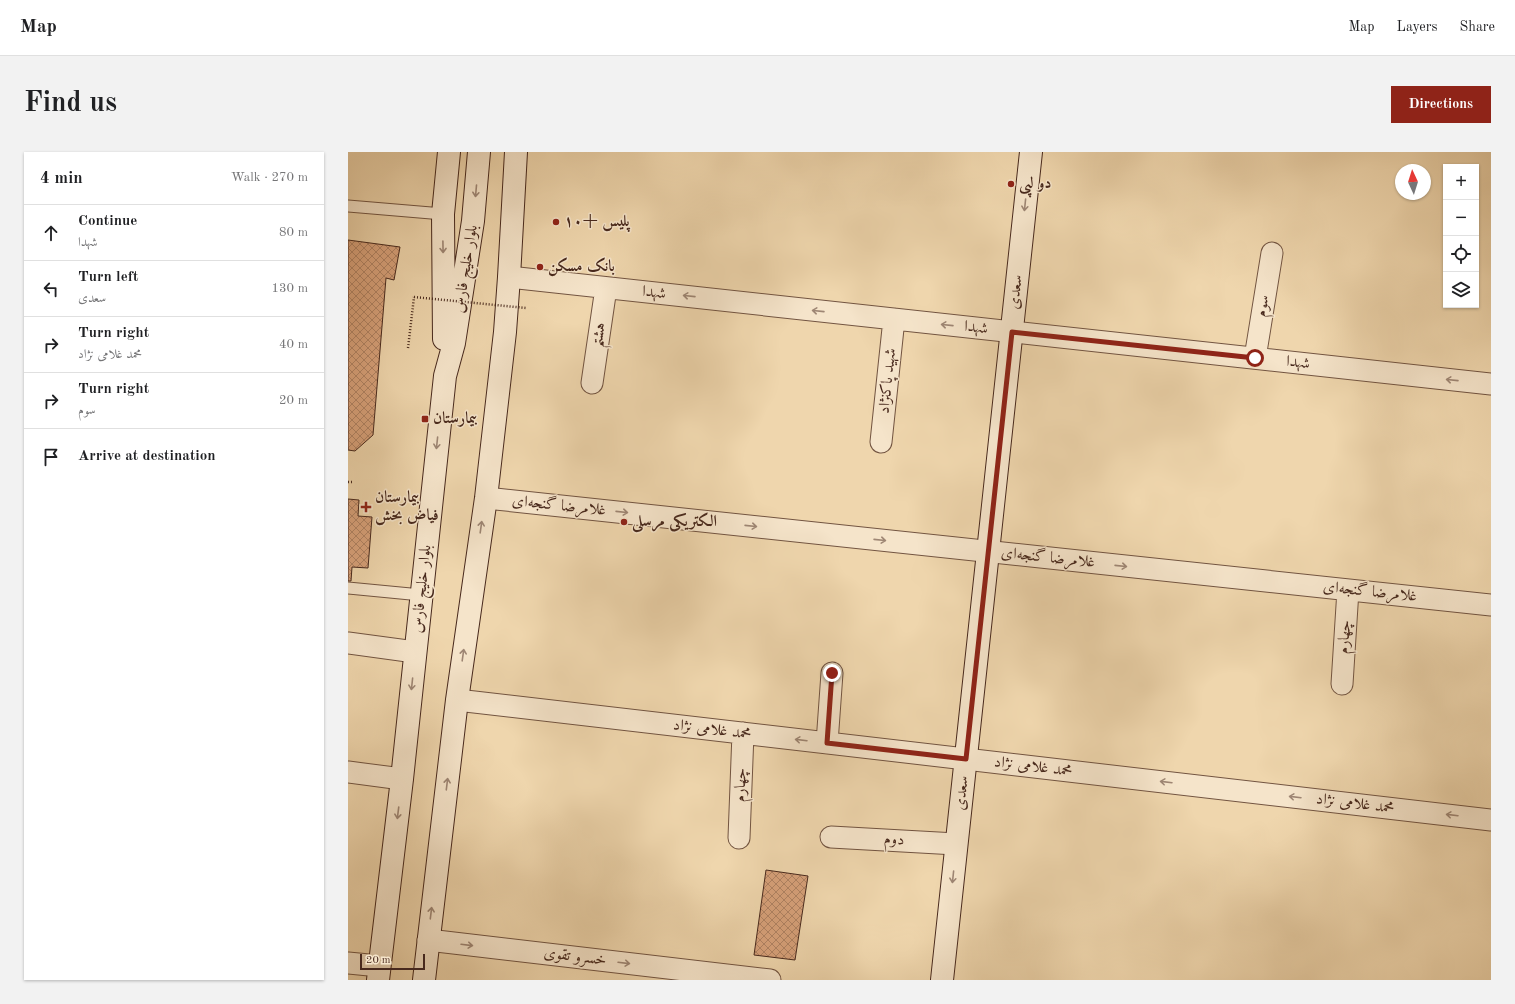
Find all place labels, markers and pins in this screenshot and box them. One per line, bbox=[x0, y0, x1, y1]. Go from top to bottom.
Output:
place label: دو لپی bbox=[1019, 175, 1052, 198]
marker: دو لپی bbox=[1006, 179, 1016, 189]
place label: پلیس +۱۰ bbox=[564, 214, 631, 233]
marker: پلیس +۱۰ bbox=[551, 217, 561, 227]
place label: بانک مسکن bbox=[548, 257, 615, 277]
marker: بانک مسکن bbox=[535, 262, 545, 272]
place label: بیمارستان bbox=[433, 410, 478, 427]
marker: بیمارستان bbox=[420, 414, 430, 424]
place label: بیمارستان فیاض بخش bbox=[375, 489, 439, 526]
marker: بیمارستان فیاض بخش bbox=[360, 501, 372, 513]
place label: الکتریکی مرسلی bbox=[631, 512, 717, 533]
marker: الکتریکی مرسلی bbox=[619, 517, 629, 527]

